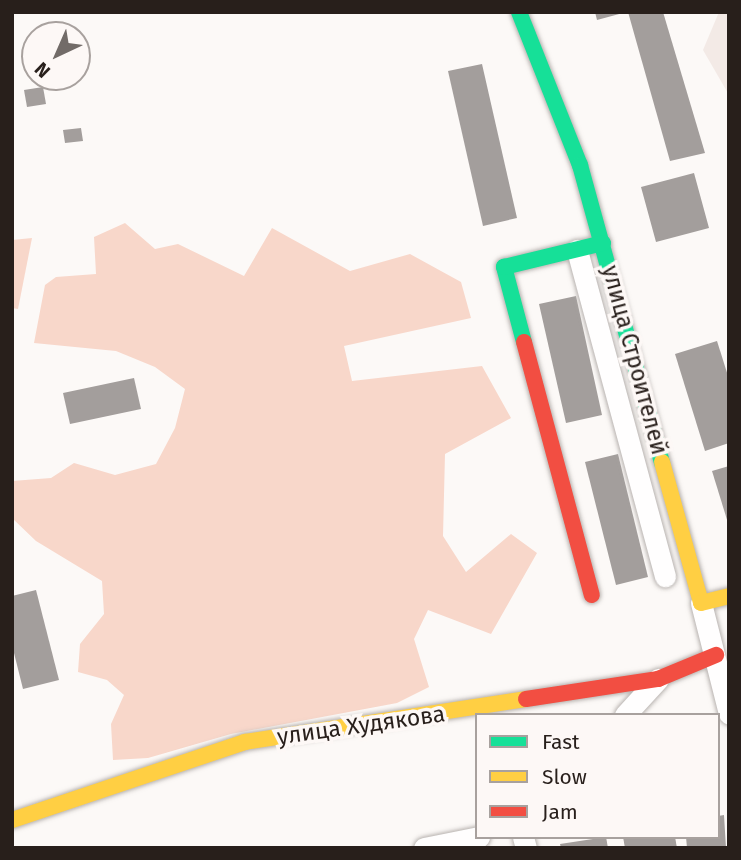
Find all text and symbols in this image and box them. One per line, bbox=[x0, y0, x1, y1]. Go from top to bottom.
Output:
north arrow bbox=[21, 21, 91, 91]
text: N bbox=[30, 57, 55, 83]
street label: улица Строителей bbox=[596, 262, 674, 458]
street label: улица Худякова bbox=[275, 700, 447, 750]
legend bbox=[475, 713, 720, 839]
text: Fast bbox=[542, 729, 580, 755]
text: Slow bbox=[542, 764, 587, 790]
text: Jam bbox=[542, 799, 578, 825]

